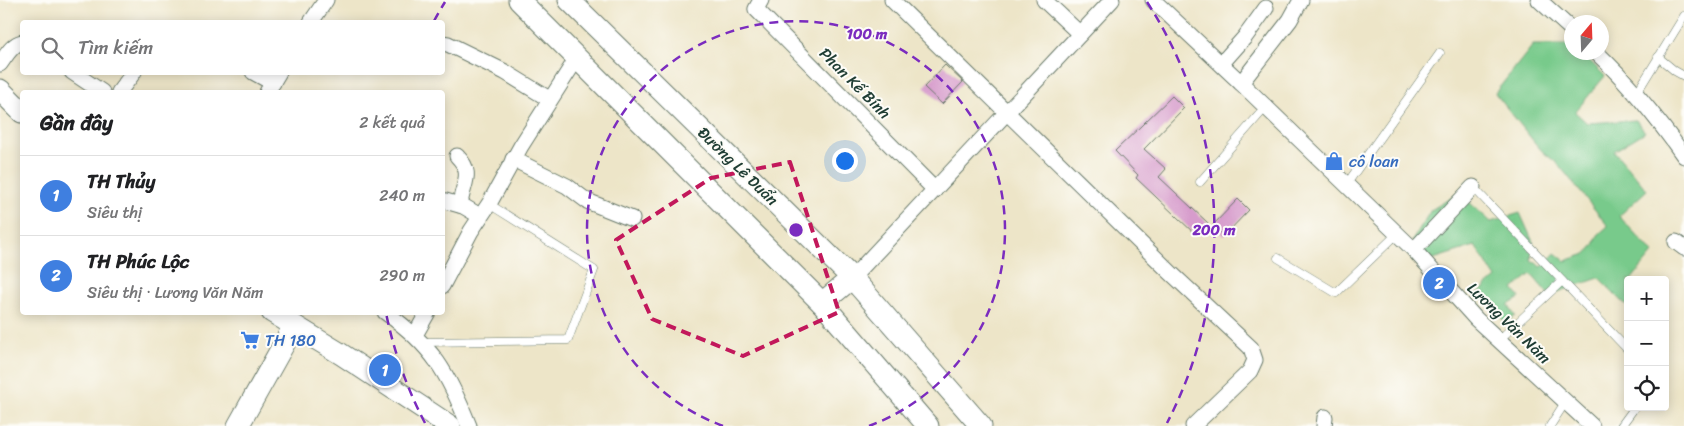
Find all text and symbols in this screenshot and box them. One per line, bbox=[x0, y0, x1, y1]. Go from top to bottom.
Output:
north arrow bbox=[1564, 15, 1609, 60]
search box bbox=[20, 20, 445, 75]
text: 100 m bbox=[847, 21, 888, 47]
text: Tìm kiếm bbox=[78, 31, 153, 64]
icon: search bbox=[38, 34, 66, 62]
street label: Phan Kế Bính bbox=[812, 40, 898, 126]
text: Gần đây bbox=[40, 104, 113, 142]
text: 2 kết quả bbox=[359, 108, 425, 137]
street label: Đường Lê Duẩn bbox=[690, 119, 786, 213]
place label: cô loan bbox=[1349, 147, 1399, 176]
your location bbox=[832, 148, 858, 174]
shop icon: cô loan bbox=[1323, 150, 1345, 172]
text: TH Thủy bbox=[87, 165, 155, 198]
text: 1 bbox=[53, 181, 59, 210]
text: 240 m bbox=[379, 181, 425, 210]
text: Siêu thị bbox=[87, 198, 142, 227]
text: 200 m bbox=[1191, 217, 1236, 243]
centre of rings bbox=[787, 221, 805, 239]
text: TH Phúc Lộc bbox=[87, 245, 189, 278]
text: 2 bbox=[51, 261, 61, 290]
text: 290 m bbox=[379, 261, 425, 290]
pin: 2 bbox=[1423, 264, 1455, 302]
street label: Lương Văn Năm bbox=[1460, 275, 1558, 371]
map controls bbox=[1624, 276, 1669, 411]
button: + bbox=[1624, 276, 1669, 321]
text: Siêu thị · Lương Văn Năm bbox=[87, 278, 263, 307]
button: − bbox=[1624, 321, 1669, 366]
place label: TH 180 bbox=[265, 326, 316, 355]
supermarket icon: TH 180 bbox=[239, 329, 261, 351]
pin: 1 bbox=[369, 351, 401, 389]
button: locate bbox=[1624, 366, 1669, 411]

